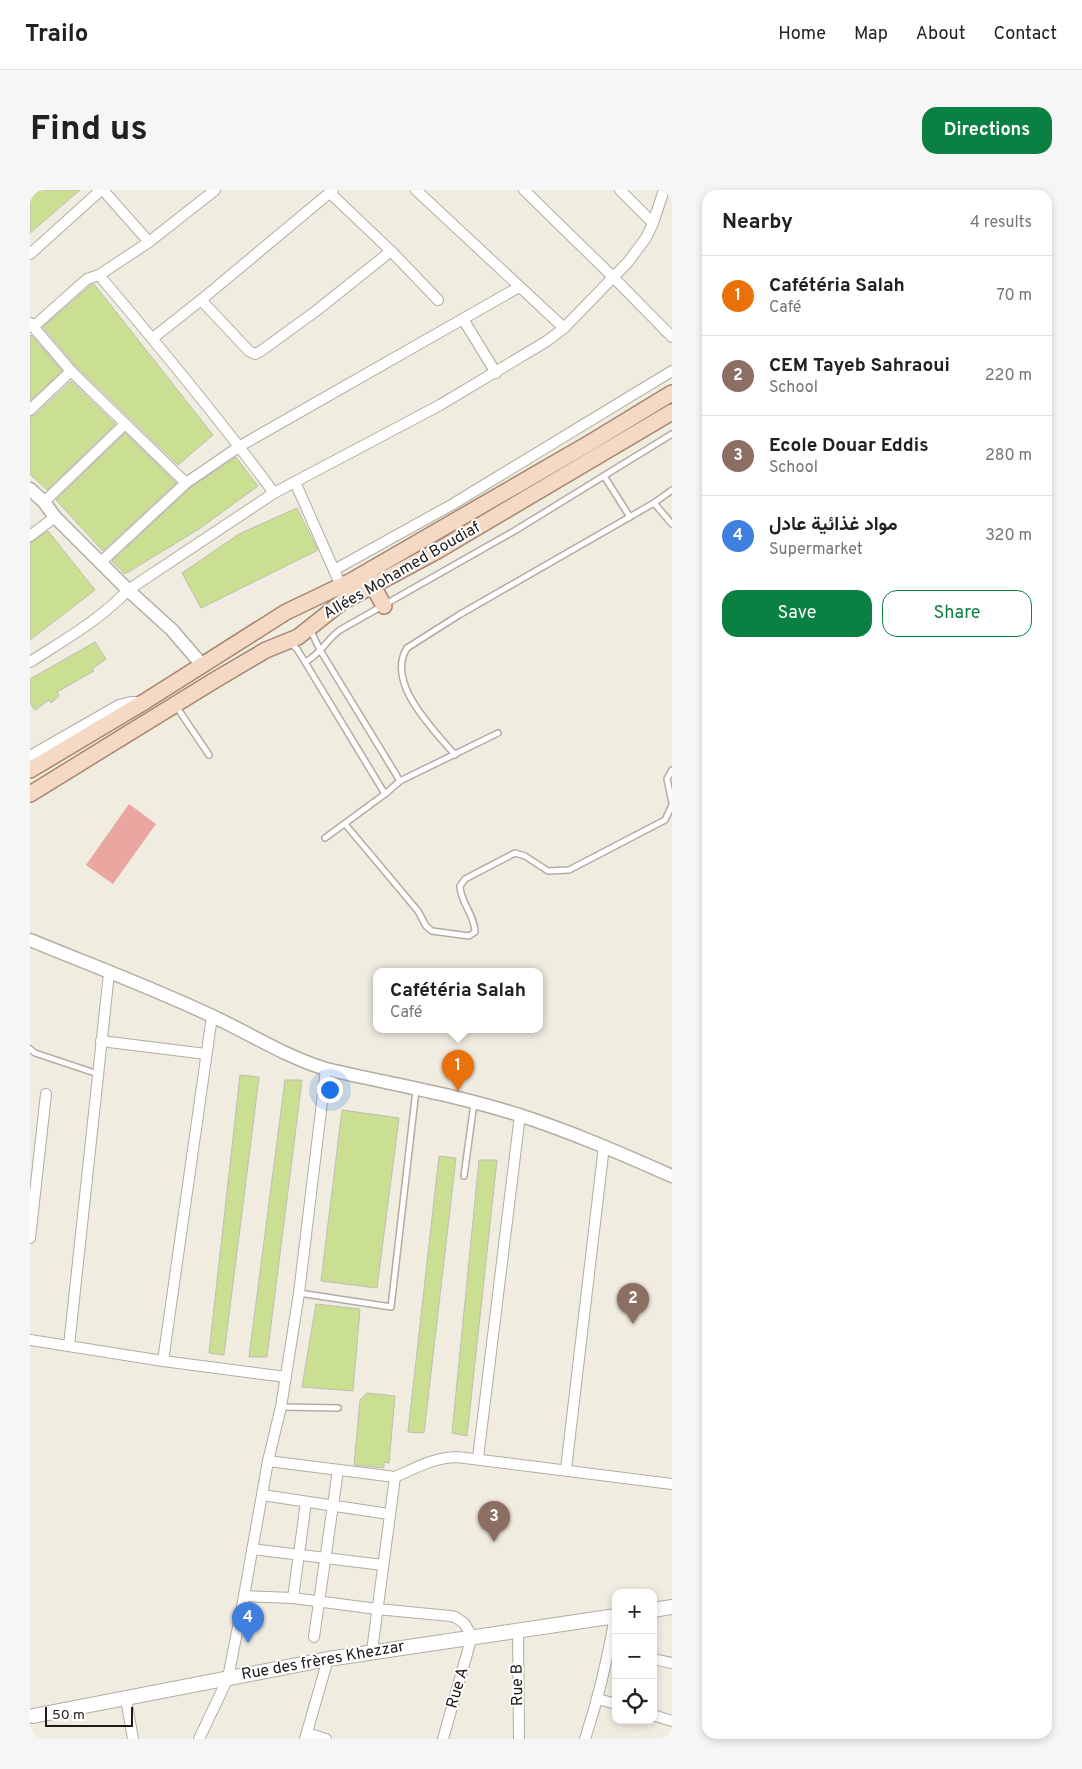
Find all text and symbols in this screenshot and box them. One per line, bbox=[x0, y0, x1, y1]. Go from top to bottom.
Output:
text: Trailo bbox=[25, 20, 88, 50]
text: Home bbox=[778, 23, 826, 46]
text: Map bbox=[854, 23, 888, 46]
text: About bbox=[916, 23, 965, 46]
text: Contact bbox=[993, 23, 1057, 46]
button: Directions bbox=[922, 107, 1052, 154]
text: Find us bbox=[30, 108, 148, 152]
text: Nearby bbox=[722, 209, 793, 236]
text: 4 results bbox=[970, 213, 1032, 233]
text: Cafétéria Salah bbox=[769, 274, 905, 298]
text: 1 bbox=[735, 286, 741, 306]
text: 70 m bbox=[997, 286, 1032, 306]
text: Café bbox=[769, 298, 801, 318]
text: CEM Tayeb Sahraoui bbox=[769, 354, 950, 378]
text: 2 bbox=[733, 366, 743, 386]
text: 220 m bbox=[985, 366, 1032, 386]
text: School bbox=[769, 378, 818, 398]
text: Ecole Douar Eddis bbox=[769, 434, 929, 458]
text: 3 bbox=[733, 446, 743, 466]
text: 280 m bbox=[985, 446, 1032, 466]
text: School bbox=[769, 458, 818, 478]
text: مواد غذائية عادل bbox=[769, 513, 898, 537]
street label: Allées Mohamed Boudiaf bbox=[320, 518, 485, 624]
text: 4 bbox=[733, 526, 743, 546]
text: 320 m bbox=[985, 526, 1032, 546]
text: Supermarket bbox=[769, 540, 863, 560]
button: Save bbox=[722, 590, 872, 637]
button: Share bbox=[882, 590, 1032, 637]
popup bbox=[373, 968, 543, 1033]
text: Cafétéria Salah bbox=[390, 979, 526, 1003]
text: Café bbox=[390, 1003, 422, 1023]
pin: 1 bbox=[442, 1050, 474, 1091]
your location bbox=[317, 1077, 343, 1103]
pin: 2 bbox=[617, 1283, 649, 1324]
pin: 3 bbox=[478, 1501, 510, 1542]
map controls bbox=[612, 1589, 657, 1724]
button: + bbox=[612, 1589, 657, 1634]
pin: 4 bbox=[232, 1602, 264, 1643]
button: − bbox=[612, 1634, 657, 1679]
street label: Rue des frères Khezzar bbox=[240, 1637, 406, 1685]
street label: Rue B bbox=[508, 1664, 528, 1706]
street label: Rue A bbox=[443, 1665, 473, 1711]
button: locate bbox=[612, 1679, 657, 1724]
scale bar bbox=[45, 1704, 132, 1727]
text: 50 m bbox=[52, 1707, 85, 1724]

